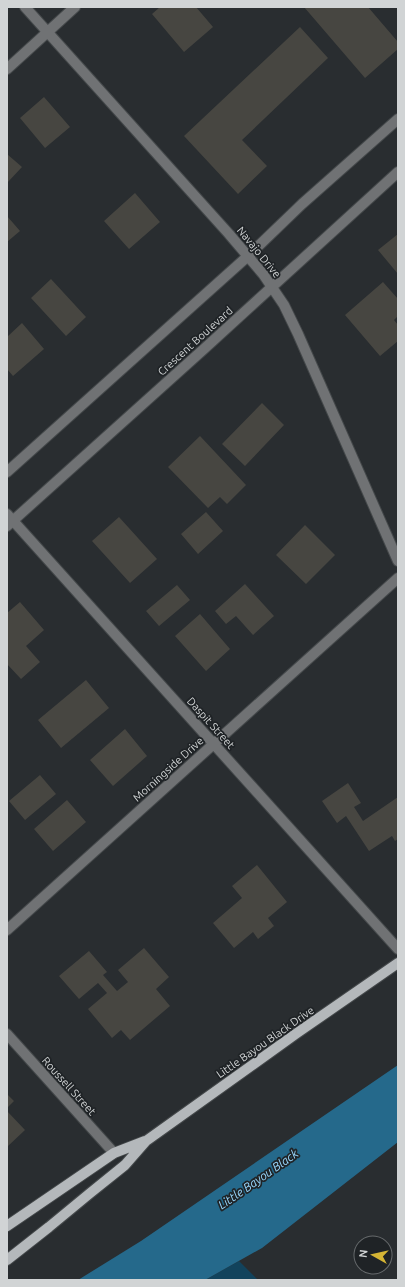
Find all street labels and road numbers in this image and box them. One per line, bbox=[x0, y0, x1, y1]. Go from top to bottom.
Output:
street label: Navajo Drive bbox=[235, 224, 283, 280]
street label: Crescent Boulevard bbox=[155, 304, 235, 378]
street label: Daspit Street bbox=[185, 695, 238, 752]
street label: Morningside Drive bbox=[130, 734, 206, 804]
street label: Little Bayou Black Drive bbox=[214, 1004, 316, 1080]
street label: Roussell Street bbox=[40, 1054, 99, 1118]

